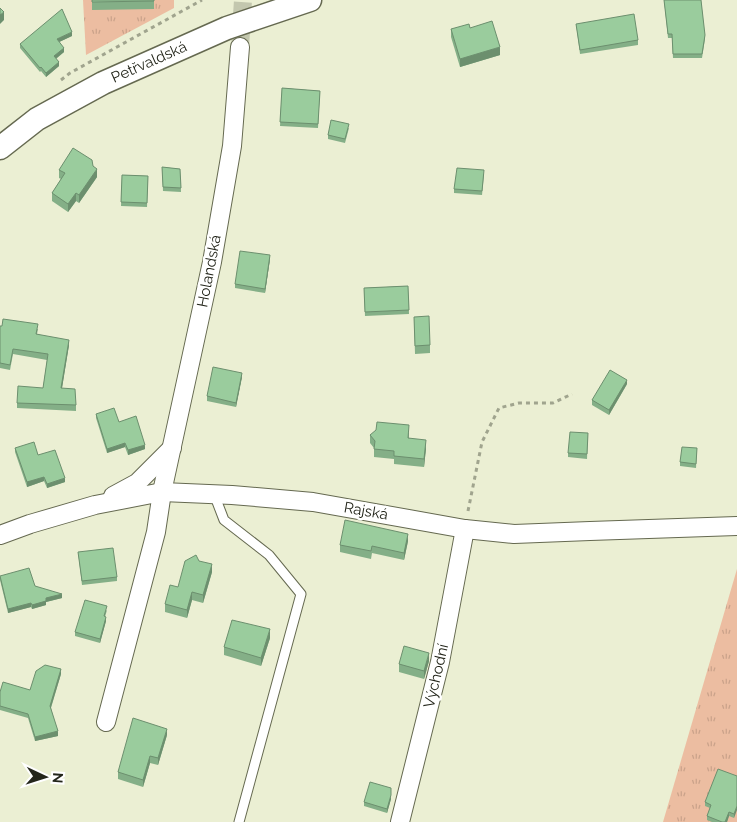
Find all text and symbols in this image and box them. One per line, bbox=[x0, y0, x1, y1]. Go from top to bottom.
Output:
street label: Petřvaldská bbox=[108, 37, 190, 87]
street label: Holandská bbox=[193, 233, 225, 309]
street label: Rajská bbox=[342, 498, 390, 524]
street label: Východní bbox=[420, 642, 452, 710]
north arrow bbox=[20, 752, 70, 802]
text: N bbox=[50, 772, 66, 784]

